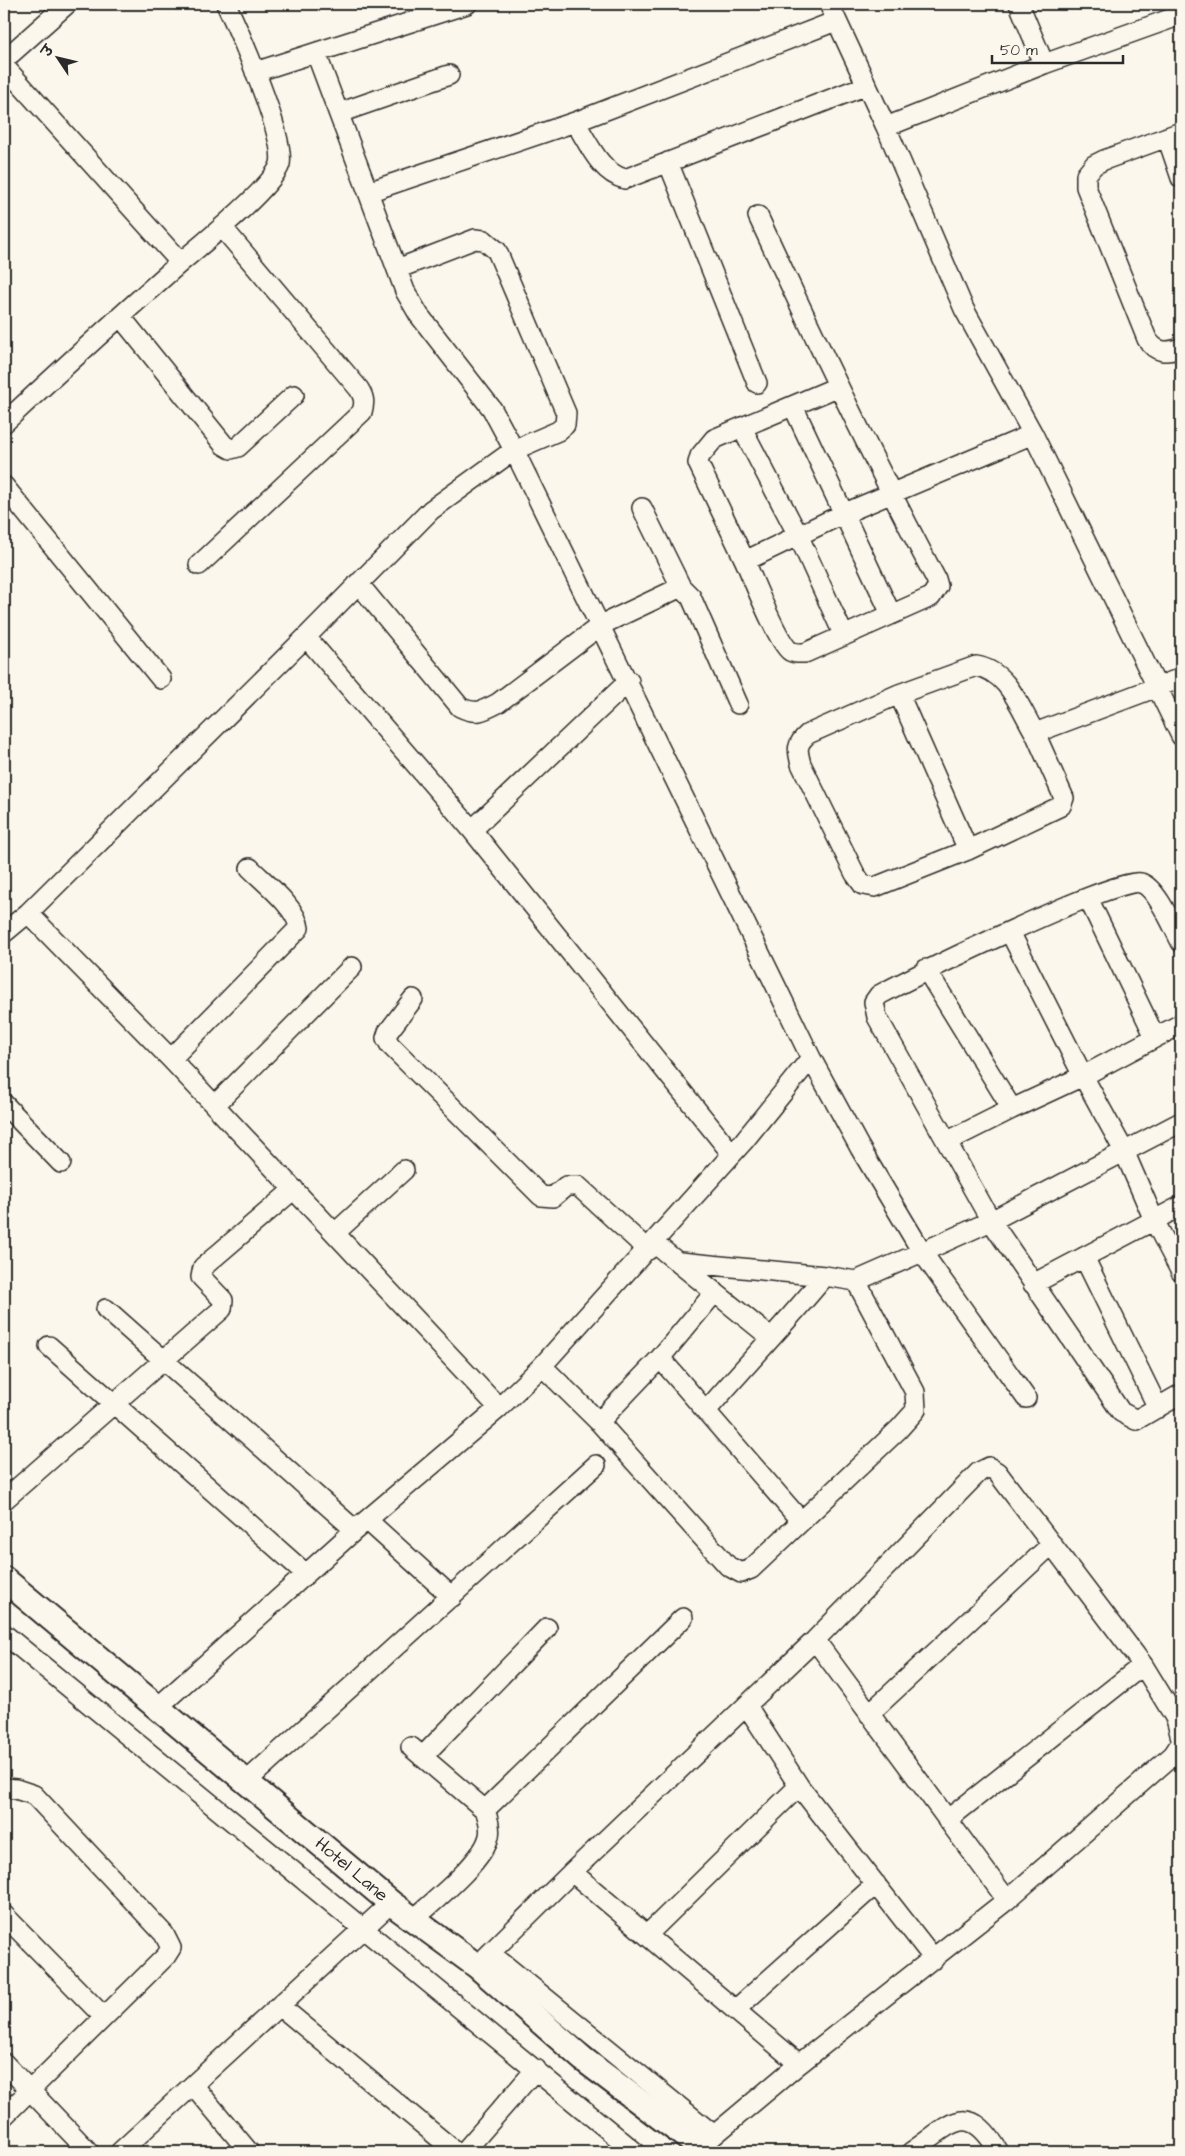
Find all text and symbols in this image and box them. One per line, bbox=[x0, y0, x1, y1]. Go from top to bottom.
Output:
north arrow bbox=[32, 32, 82, 82]
scale bar bbox=[992, 32, 1124, 64]
text: उ bbox=[36, 40, 60, 62]
text: 50 m bbox=[1000, 40, 1038, 61]
street label: Hotel Lane bbox=[310, 1831, 394, 1908]

